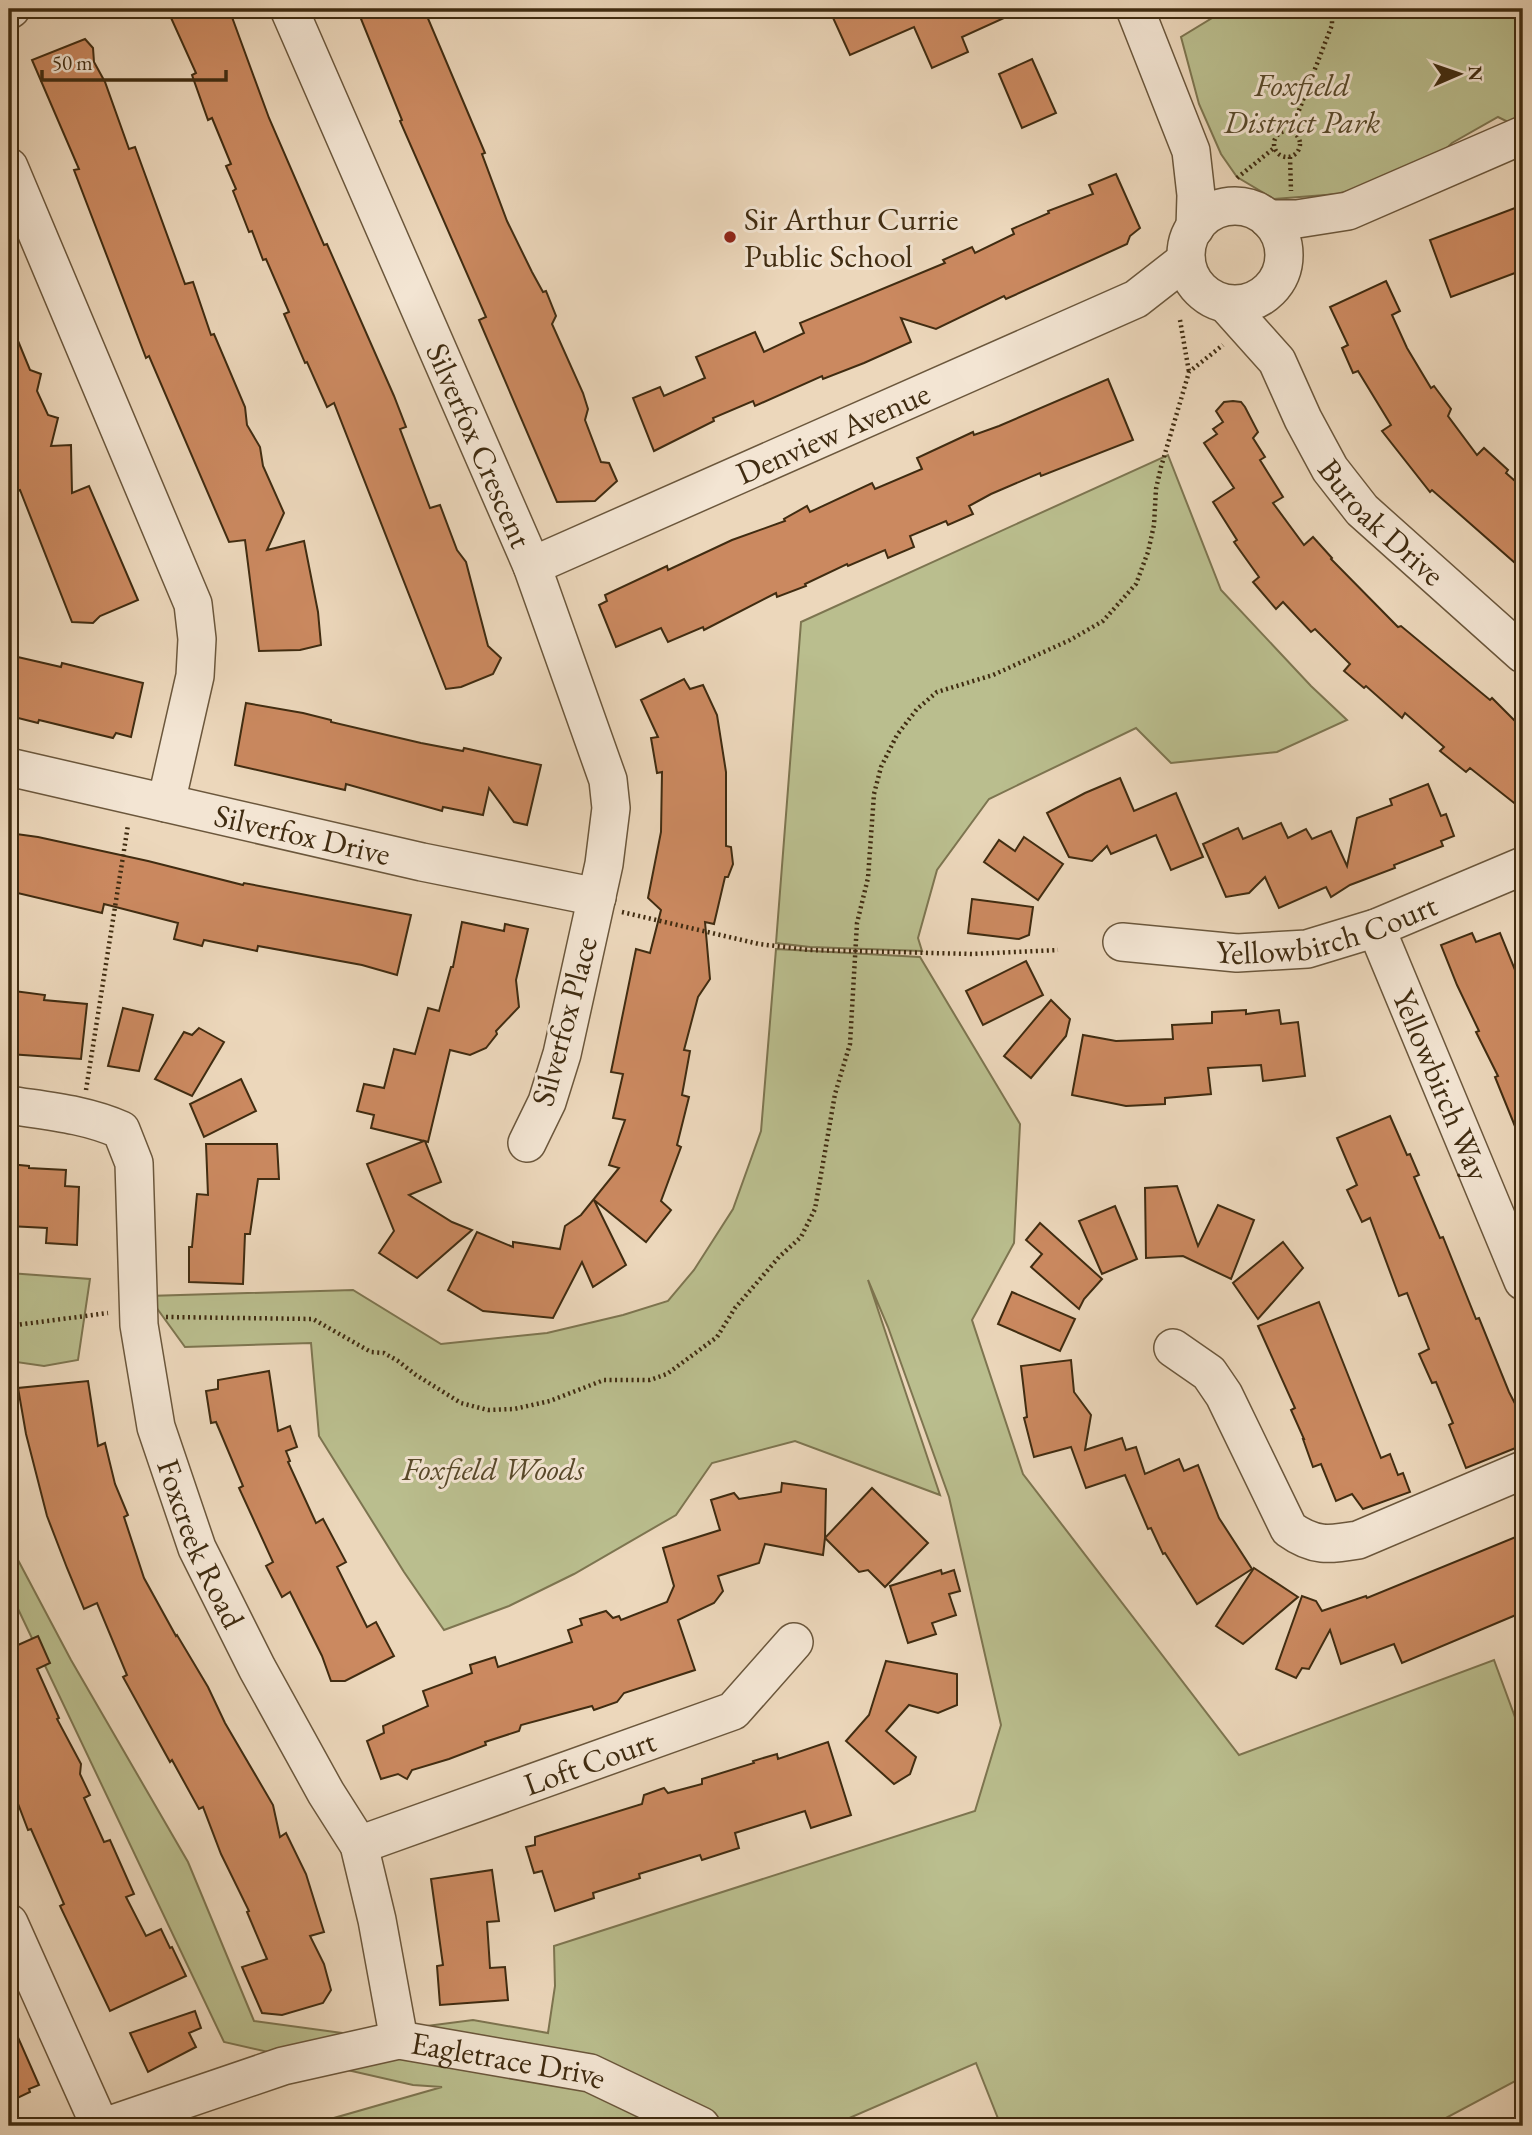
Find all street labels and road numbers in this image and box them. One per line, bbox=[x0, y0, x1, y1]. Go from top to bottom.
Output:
street label: Silverfox Crescent bbox=[416, 336, 542, 554]
street label: Denview Avenue bbox=[730, 372, 936, 494]
street label: Buroak Drive bbox=[1309, 450, 1454, 595]
street label: Silverfox Drive bbox=[210, 794, 395, 875]
street label: Yellowbirch Court bbox=[1214, 884, 1443, 974]
street label: Silverfox Place bbox=[521, 932, 607, 1110]
street label: Yellowbirch Way bbox=[1383, 983, 1500, 1188]
street label: Foxcreek Road bbox=[147, 1454, 255, 1636]
street label: Loft Court bbox=[518, 1719, 661, 1805]
street label: Eagletrace Drive bbox=[408, 2021, 614, 2099]

